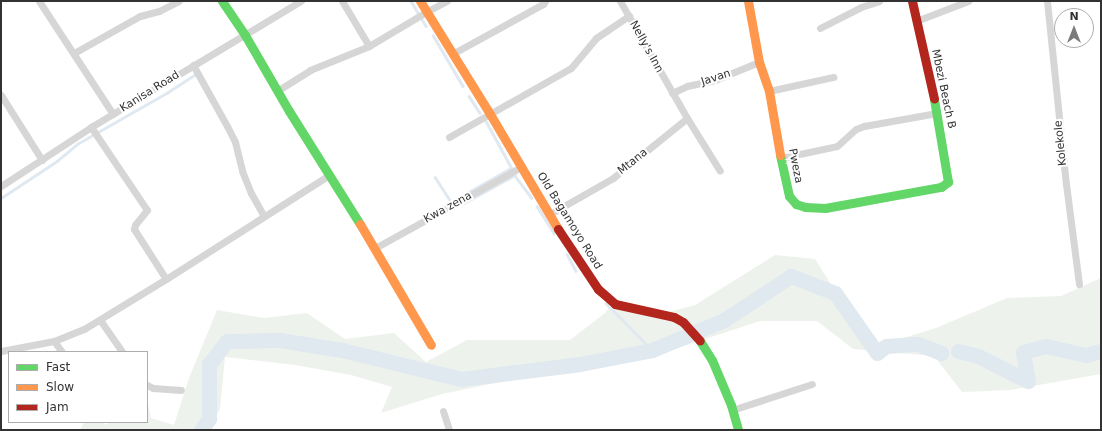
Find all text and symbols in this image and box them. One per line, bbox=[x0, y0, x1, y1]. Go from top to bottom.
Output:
north arrow bbox=[1054, 8, 1094, 48]
text: N bbox=[1069, 10, 1079, 23]
street label: Nelly's Inn bbox=[626, 19, 666, 75]
street label: Mbezi Beach B bbox=[928, 48, 958, 130]
street label: Javan bbox=[700, 67, 732, 89]
street label: Kanisa Road bbox=[118, 69, 182, 115]
street label: Kolekole bbox=[1052, 120, 1070, 166]
street label: Mtana bbox=[616, 146, 650, 178]
street label: Pweza bbox=[785, 148, 805, 184]
street label: Old Bagamoyo Road bbox=[534, 170, 604, 272]
street label: Kwa zena bbox=[422, 189, 474, 227]
legend bbox=[8, 351, 148, 423]
text: Fast bbox=[46, 360, 70, 374]
text: Slow bbox=[46, 380, 74, 394]
text: Jam bbox=[46, 400, 69, 414]

